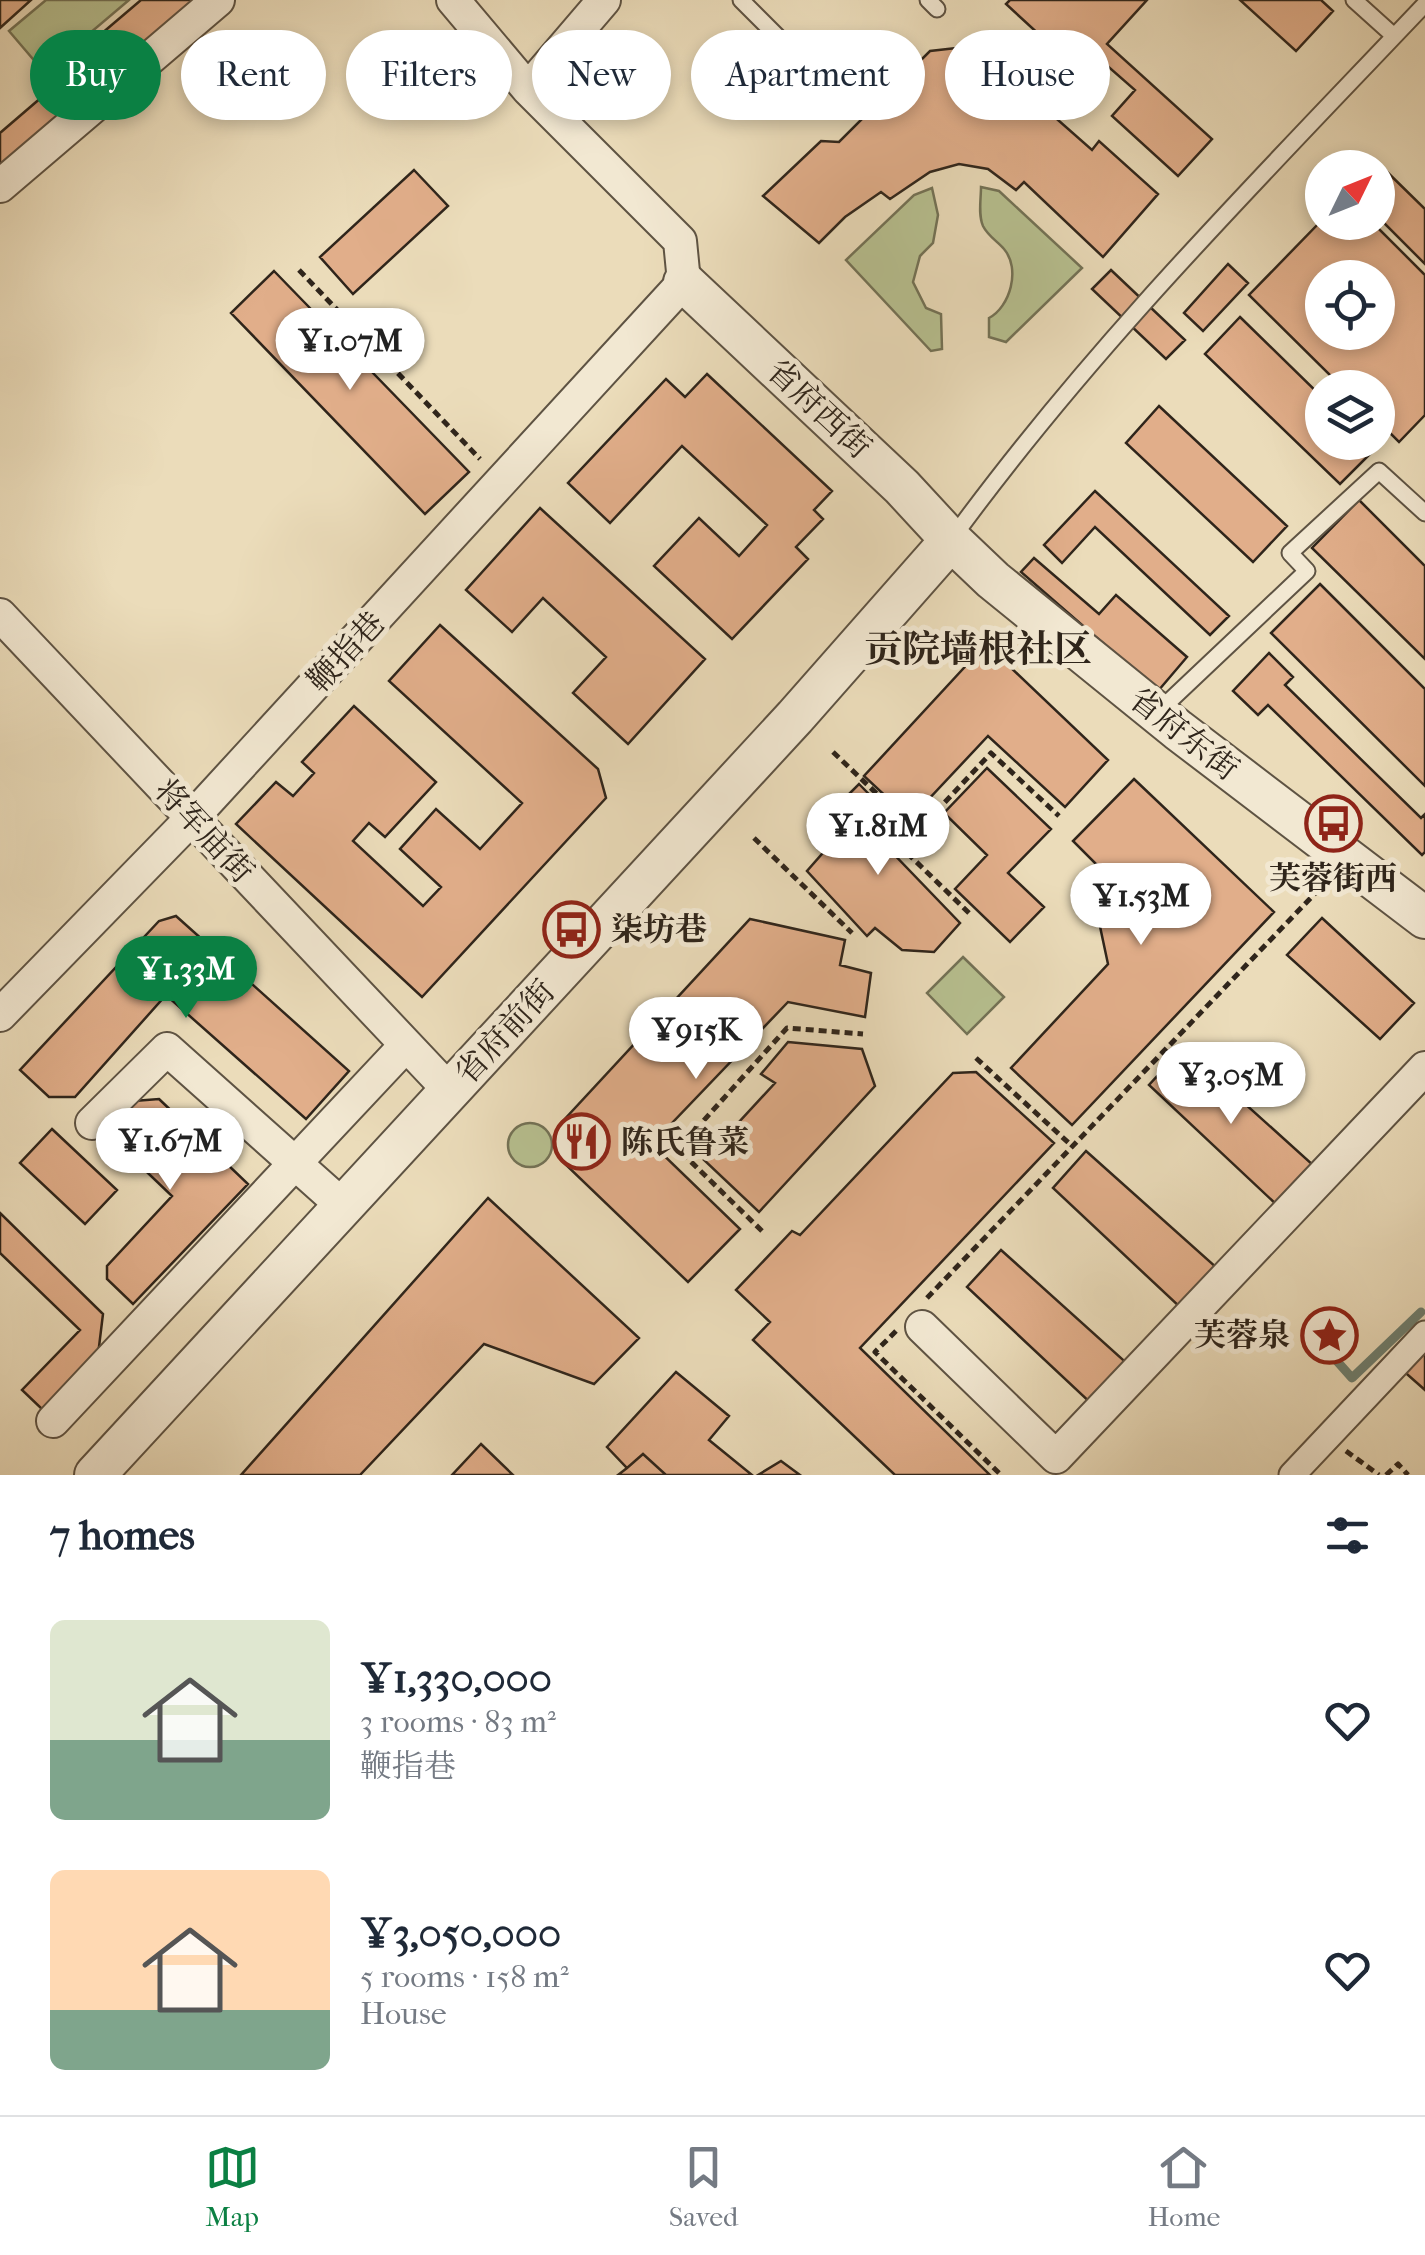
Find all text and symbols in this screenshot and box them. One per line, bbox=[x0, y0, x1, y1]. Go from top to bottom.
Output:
chip: Buy bbox=[30, 30, 161, 120]
chip: Rent bbox=[181, 30, 326, 120]
chip: Filters bbox=[346, 30, 512, 120]
chip: New bbox=[532, 30, 671, 120]
chip: Apartment bbox=[691, 30, 925, 120]
chip: House bbox=[945, 30, 1110, 120]
north arrow bbox=[1305, 150, 1395, 240]
map controls bbox=[1305, 150, 1395, 460]
button: locate bbox=[1305, 260, 1395, 350]
pin: ¥1.07M bbox=[269, 308, 431, 393]
text: ¥1.07M bbox=[298, 322, 402, 359]
street label: 省府西街 bbox=[760, 352, 878, 466]
button: layers bbox=[1305, 370, 1395, 460]
street label: 鞭指巷 bbox=[300, 604, 392, 700]
district label: 贡院墙根社区 bbox=[864, 627, 1092, 672]
street label: 省府东街 bbox=[1122, 680, 1246, 788]
street label: 将军庙街 bbox=[147, 772, 261, 890]
pin: ¥1.81M bbox=[797, 793, 959, 878]
bus stop icon: 芙蓉街西 bbox=[1303, 794, 1363, 854]
text: ¥1.81M bbox=[828, 807, 928, 844]
place label: 芙蓉街西 bbox=[1269, 860, 1397, 897]
pin: ¥1.53M bbox=[1060, 863, 1222, 948]
text: ¥1.53M bbox=[1092, 877, 1190, 914]
bus stop icon: 柒坊巷 bbox=[542, 899, 602, 959]
place label: 柒坊巷 bbox=[611, 911, 707, 948]
pin: ¥1.33M bbox=[105, 936, 267, 1021]
text: ¥1.33M bbox=[137, 950, 235, 987]
street label: 省府前街 bbox=[448, 973, 562, 1091]
pin: ¥915K bbox=[626, 997, 766, 1082]
text: ¥915K bbox=[651, 1011, 741, 1048]
pin: ¥3.05M bbox=[1150, 1042, 1312, 1127]
text: ¥3.05M bbox=[1179, 1056, 1283, 1093]
pin: ¥1.67M bbox=[89, 1108, 251, 1193]
restaurant icon: 陈氏鲁菜 bbox=[552, 1112, 612, 1172]
text: ¥1.67M bbox=[118, 1122, 222, 1159]
place label: 陈氏鲁菜 bbox=[621, 1124, 749, 1161]
place icon: 芙蓉泉 bbox=[1299, 1305, 1359, 1365]
place label: 芙蓉泉 bbox=[1194, 1317, 1290, 1354]
icon: filters bbox=[1320, 1508, 1375, 1563]
text: 7 homes bbox=[50, 1511, 195, 1560]
text: ¥1,330,000 bbox=[360, 1654, 552, 1703]
icon: home bbox=[130, 1660, 250, 1780]
icon: heart bbox=[1320, 1693, 1375, 1748]
text: 3 rooms · 83 m² bbox=[360, 1703, 556, 1740]
text: 鞭指巷 bbox=[360, 1748, 456, 1785]
text: ¥3,050,000 bbox=[360, 1909, 561, 1958]
icon: home bbox=[130, 1910, 250, 2030]
icon: heart bbox=[1320, 1943, 1375, 1998]
text: 5 rooms · 158 m² bbox=[360, 1958, 569, 1995]
text: House bbox=[360, 1995, 447, 2032]
tab: Map bbox=[205, 2140, 260, 2233]
tab: Saved bbox=[669, 2140, 738, 2233]
tab: Home bbox=[1148, 2140, 1220, 2233]

